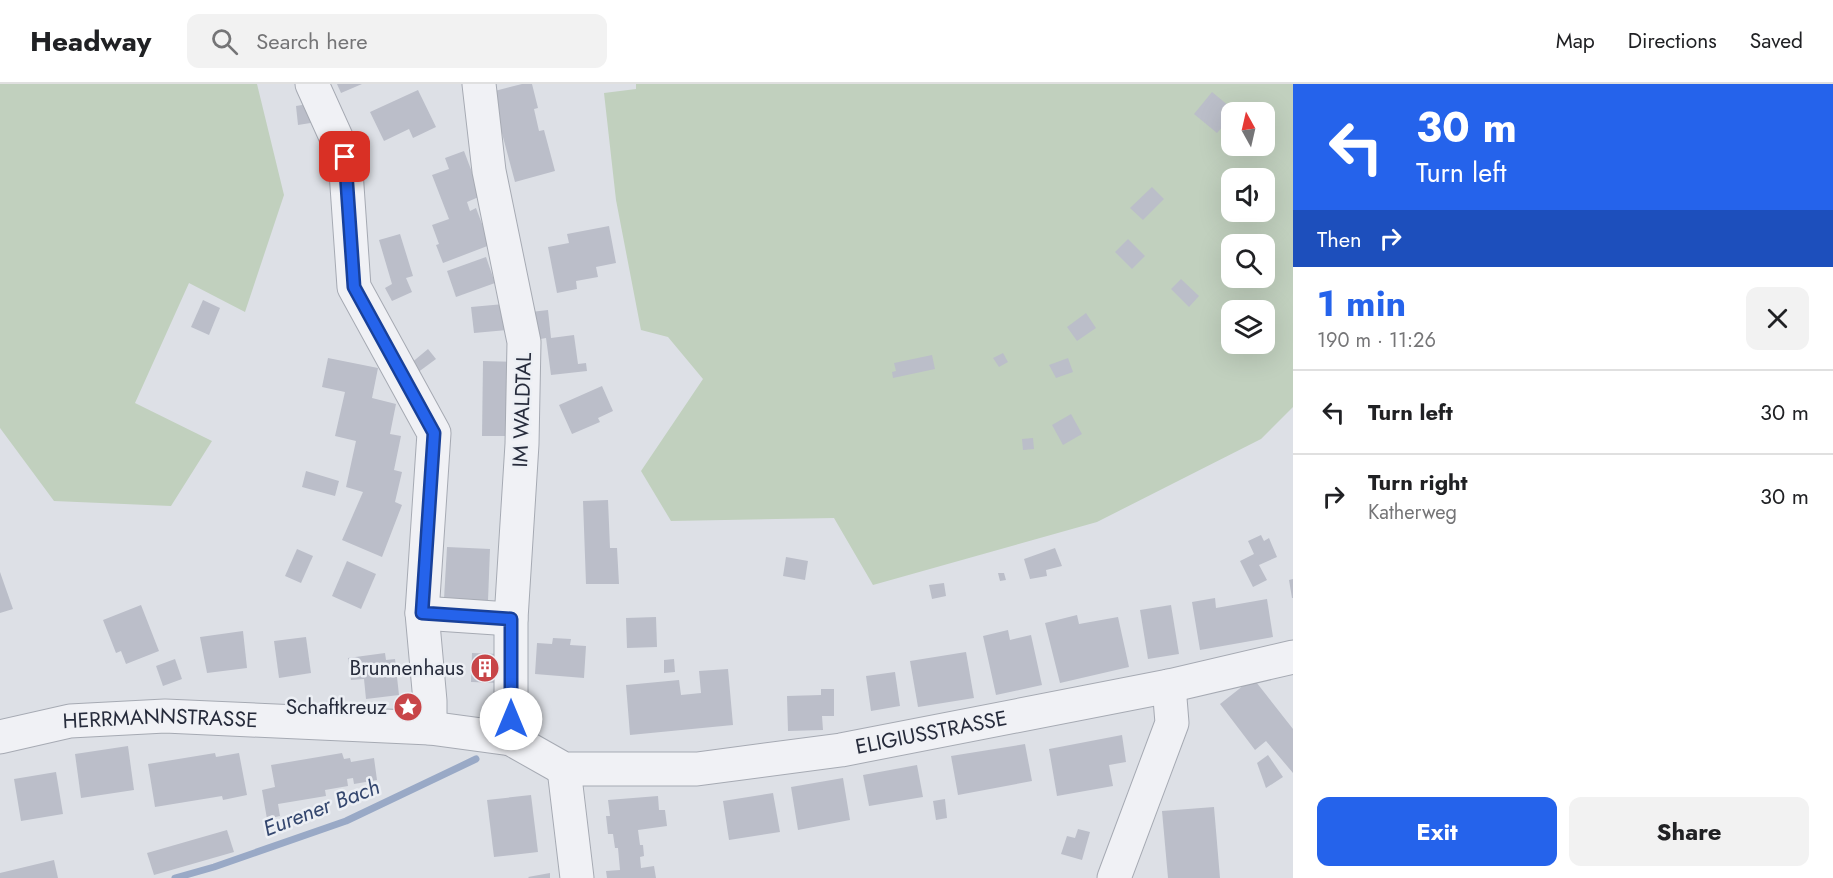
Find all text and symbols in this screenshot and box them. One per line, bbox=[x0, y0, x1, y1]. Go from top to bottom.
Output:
search box bbox=[187, 14, 607, 68]
text: Headway bbox=[30, 21, 151, 62]
icon: search bbox=[208, 25, 241, 58]
text: Search here bbox=[256, 25, 368, 57]
text: Map bbox=[1556, 26, 1595, 56]
text: Directions bbox=[1628, 26, 1717, 56]
text: Saved bbox=[1750, 26, 1803, 56]
text: 30 m bbox=[1416, 97, 1517, 158]
north arrow bbox=[1221, 102, 1275, 156]
map controls bbox=[1221, 102, 1275, 354]
icon: left bbox=[1317, 108, 1395, 186]
pin bbox=[319, 131, 370, 182]
icon: arrive bbox=[328, 140, 361, 173]
text: Turn left bbox=[1416, 153, 1506, 192]
button: sound bbox=[1221, 168, 1275, 222]
icon: right bbox=[1374, 222, 1407, 255]
text: Then bbox=[1317, 223, 1362, 255]
button: search bbox=[1221, 234, 1275, 288]
text: 1 min bbox=[1317, 277, 1406, 329]
button: close bbox=[1746, 287, 1809, 350]
button: layers bbox=[1221, 300, 1275, 354]
text: 190 m · 11:26 bbox=[1317, 326, 1436, 355]
street label: IM WALDTAL bbox=[505, 351, 539, 468]
icon: left bbox=[1317, 396, 1350, 429]
text: Turn left bbox=[1368, 396, 1453, 428]
text: 30 m bbox=[1760, 396, 1809, 428]
text: Turn right bbox=[1368, 466, 1468, 498]
icon: right bbox=[1317, 480, 1350, 513]
text: 30 m bbox=[1760, 480, 1809, 512]
text: Katherweg bbox=[1368, 498, 1457, 527]
building icon: Brunnenhaus bbox=[469, 652, 501, 684]
place label: Brunnenhaus bbox=[350, 653, 464, 683]
position arrow bbox=[479, 687, 543, 751]
place icon: Schaftkreuz bbox=[392, 691, 424, 723]
place label: Schaftkreuz bbox=[286, 692, 387, 722]
street label: HERRMANNSTRASSE bbox=[62, 701, 258, 736]
street label: ELIGIUSSTRASSE bbox=[853, 703, 1010, 762]
water label: Eurener Bach bbox=[258, 770, 384, 844]
button: Exit bbox=[1317, 797, 1557, 866]
button: Share bbox=[1569, 797, 1809, 866]

